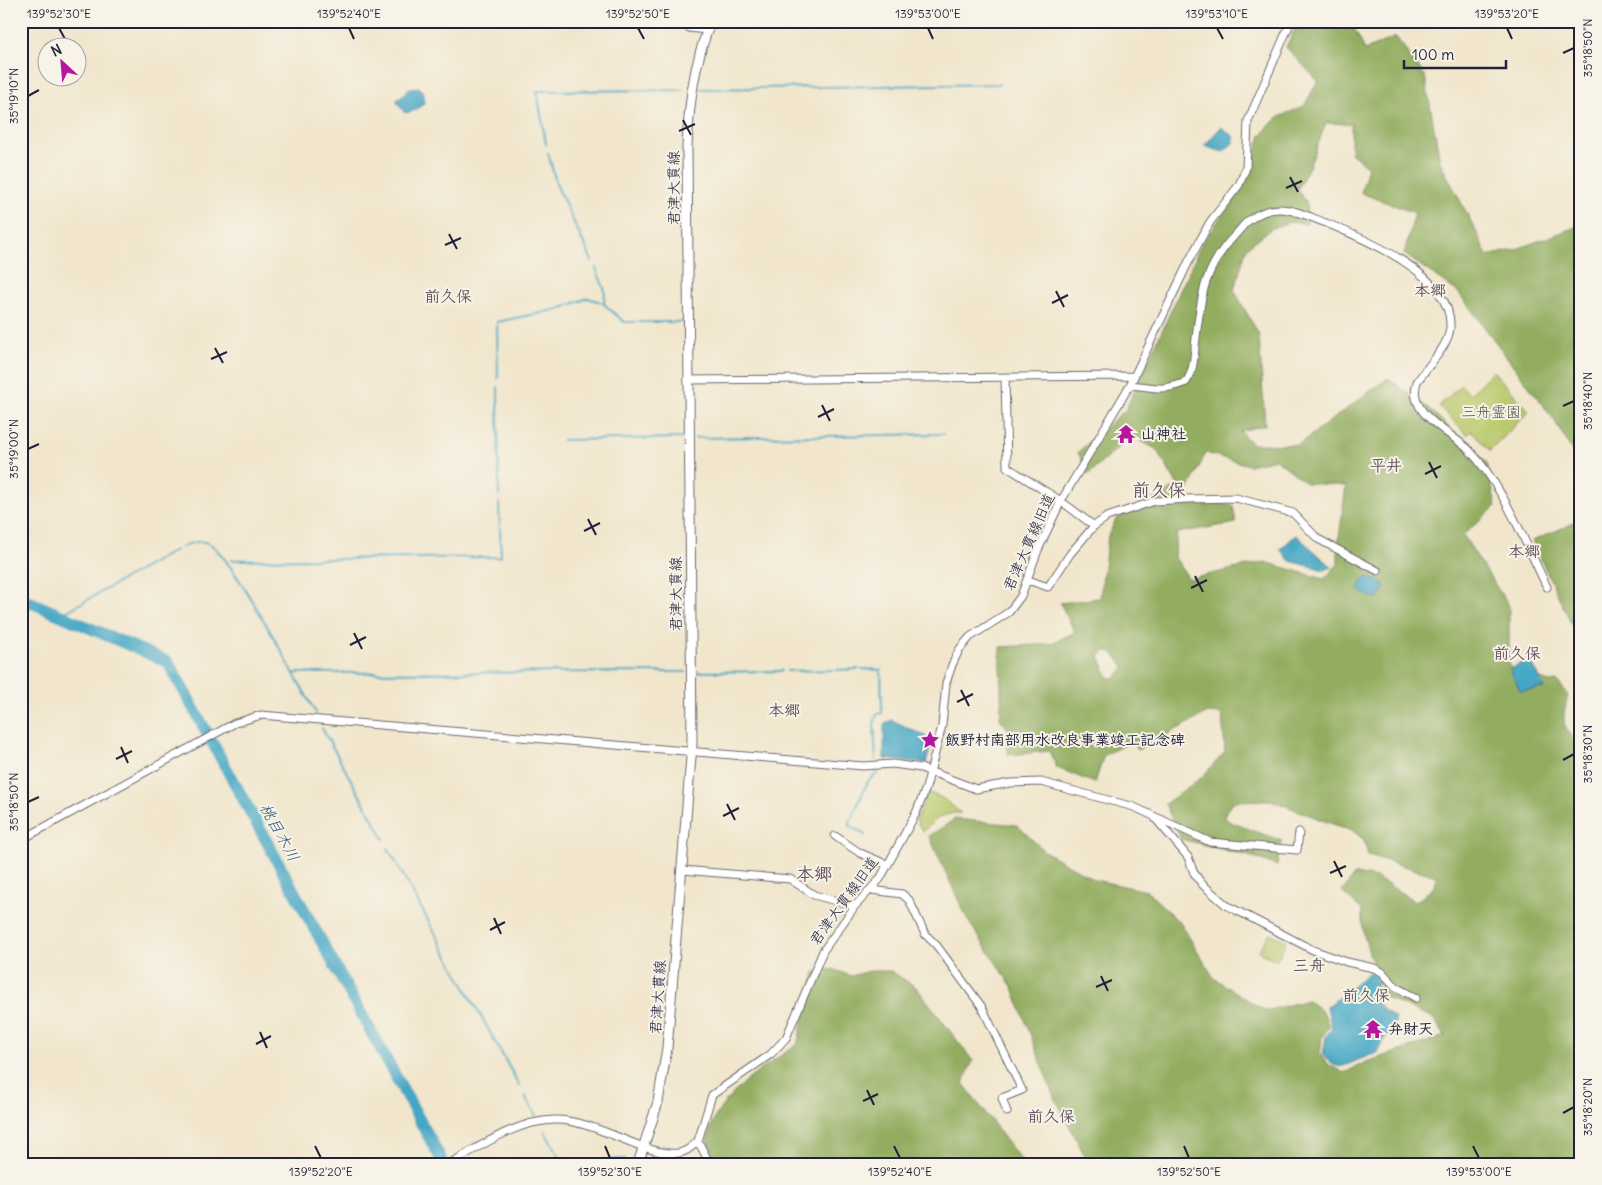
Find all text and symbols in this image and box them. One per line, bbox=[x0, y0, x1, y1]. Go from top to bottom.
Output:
text: 139°52'30"E bbox=[27, 6, 91, 21]
text: 139°52'40"E bbox=[317, 6, 381, 21]
text: 139°52'50"E bbox=[606, 6, 670, 21]
text: 139°53'00"E bbox=[895, 6, 961, 21]
text: 139°53'10"E bbox=[1186, 6, 1248, 21]
text: 139°53'20"E bbox=[1475, 6, 1539, 21]
text: 35°18'50"N bbox=[1580, 19, 1595, 77]
north arrow bbox=[38, 38, 88, 88]
scale bar bbox=[1404, 38, 1507, 70]
text: N bbox=[48, 40, 65, 61]
text: 100 m bbox=[1412, 45, 1454, 64]
text: 35°19'10"N bbox=[6, 68, 21, 124]
street label: 君津大貫線 bbox=[664, 150, 683, 226]
district label: 本郷 bbox=[1414, 280, 1446, 300]
district label: 前久保 bbox=[424, 286, 472, 306]
text: 35°18'40"N bbox=[1580, 372, 1595, 430]
park label: 三舟霊園 bbox=[1461, 402, 1521, 421]
text: 35°19'00"N bbox=[6, 419, 21, 479]
temple icon: 山神社 bbox=[1115, 423, 1137, 445]
place label: 山神社 bbox=[1141, 424, 1186, 443]
district label: 平井 bbox=[1370, 455, 1402, 475]
district label: 前久保 bbox=[1132, 478, 1186, 501]
street label: 君津大貫線旧道 bbox=[999, 490, 1059, 594]
district label: 本郷 bbox=[1508, 541, 1540, 561]
street label: 君津大貫線 bbox=[666, 556, 685, 632]
district label: 前久保 bbox=[1493, 643, 1541, 663]
district label: 本郷 bbox=[768, 700, 800, 720]
text: 35°18'30"N bbox=[1580, 725, 1595, 783]
place icon: 飯野村南部用水改良事業竣工記念碑 bbox=[919, 729, 941, 751]
place label: 飯野村南部用水改良事業竣工記念碑 bbox=[945, 730, 1185, 749]
text: 35°18'50"N bbox=[6, 773, 21, 831]
water label: 桃目木川 bbox=[256, 799, 304, 865]
street label: 君津大貫線旧道 bbox=[805, 853, 882, 949]
district label: 本郷 bbox=[796, 862, 832, 885]
district label: 三舟 bbox=[1293, 955, 1325, 975]
street label: 君津大貫線 bbox=[645, 959, 670, 1035]
district label: 前久保 bbox=[1342, 985, 1390, 1005]
temple icon: 弁財天 bbox=[1362, 1018, 1384, 1040]
place label: 弁財天 bbox=[1388, 1019, 1433, 1038]
text: 35°18'20"N bbox=[1580, 1078, 1595, 1136]
district label: 前久保 bbox=[1027, 1106, 1075, 1126]
text: 139°52'20"E bbox=[289, 1164, 353, 1179]
text: 139°52'30"E bbox=[578, 1164, 642, 1179]
text: 139°52'40"E bbox=[868, 1164, 932, 1179]
text: 139°52'50"E bbox=[1157, 1164, 1221, 1179]
text: 139°53'00"E bbox=[1446, 1164, 1512, 1179]

